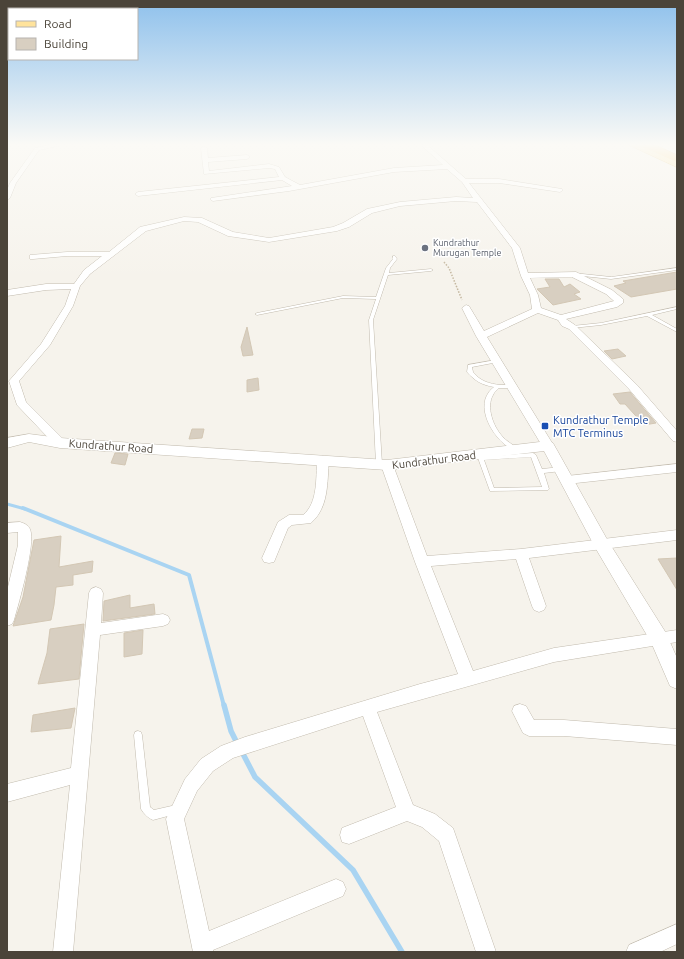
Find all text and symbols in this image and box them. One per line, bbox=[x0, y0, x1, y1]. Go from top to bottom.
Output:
legend bbox=[8, 8, 138, 60]
text: Road bbox=[44, 17, 72, 30]
text: Building bbox=[44, 37, 88, 50]
place label: Kundrathur Murugan Temple bbox=[433, 238, 501, 258]
marker: Kundrathur Murugan Temple bbox=[420, 243, 430, 253]
place label: Kundrathur Temple MTC Terminus bbox=[553, 414, 649, 439]
marker: Kundrathur Temple MTC Terminus bbox=[540, 421, 550, 431]
street label: Kundrathur Road bbox=[68, 437, 154, 455]
street label: Kundrathur Road bbox=[391, 449, 477, 471]

